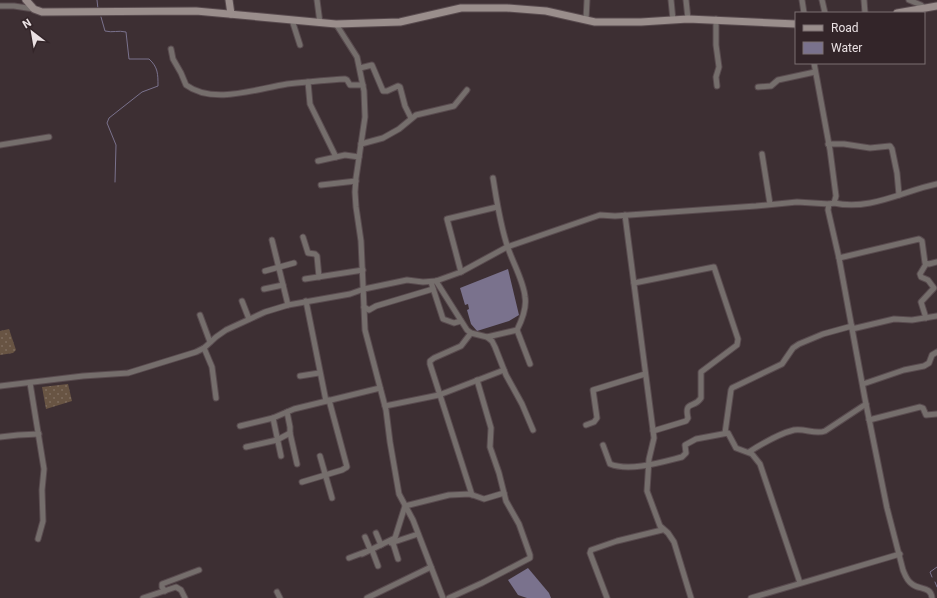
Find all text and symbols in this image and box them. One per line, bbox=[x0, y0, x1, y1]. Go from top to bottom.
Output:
north arrow bbox=[12, 12, 52, 52]
legend bbox=[795, 12, 925, 64]
text: N bbox=[20, 16, 34, 31]
text: Road bbox=[831, 21, 859, 35]
text: Water bbox=[831, 41, 862, 55]

